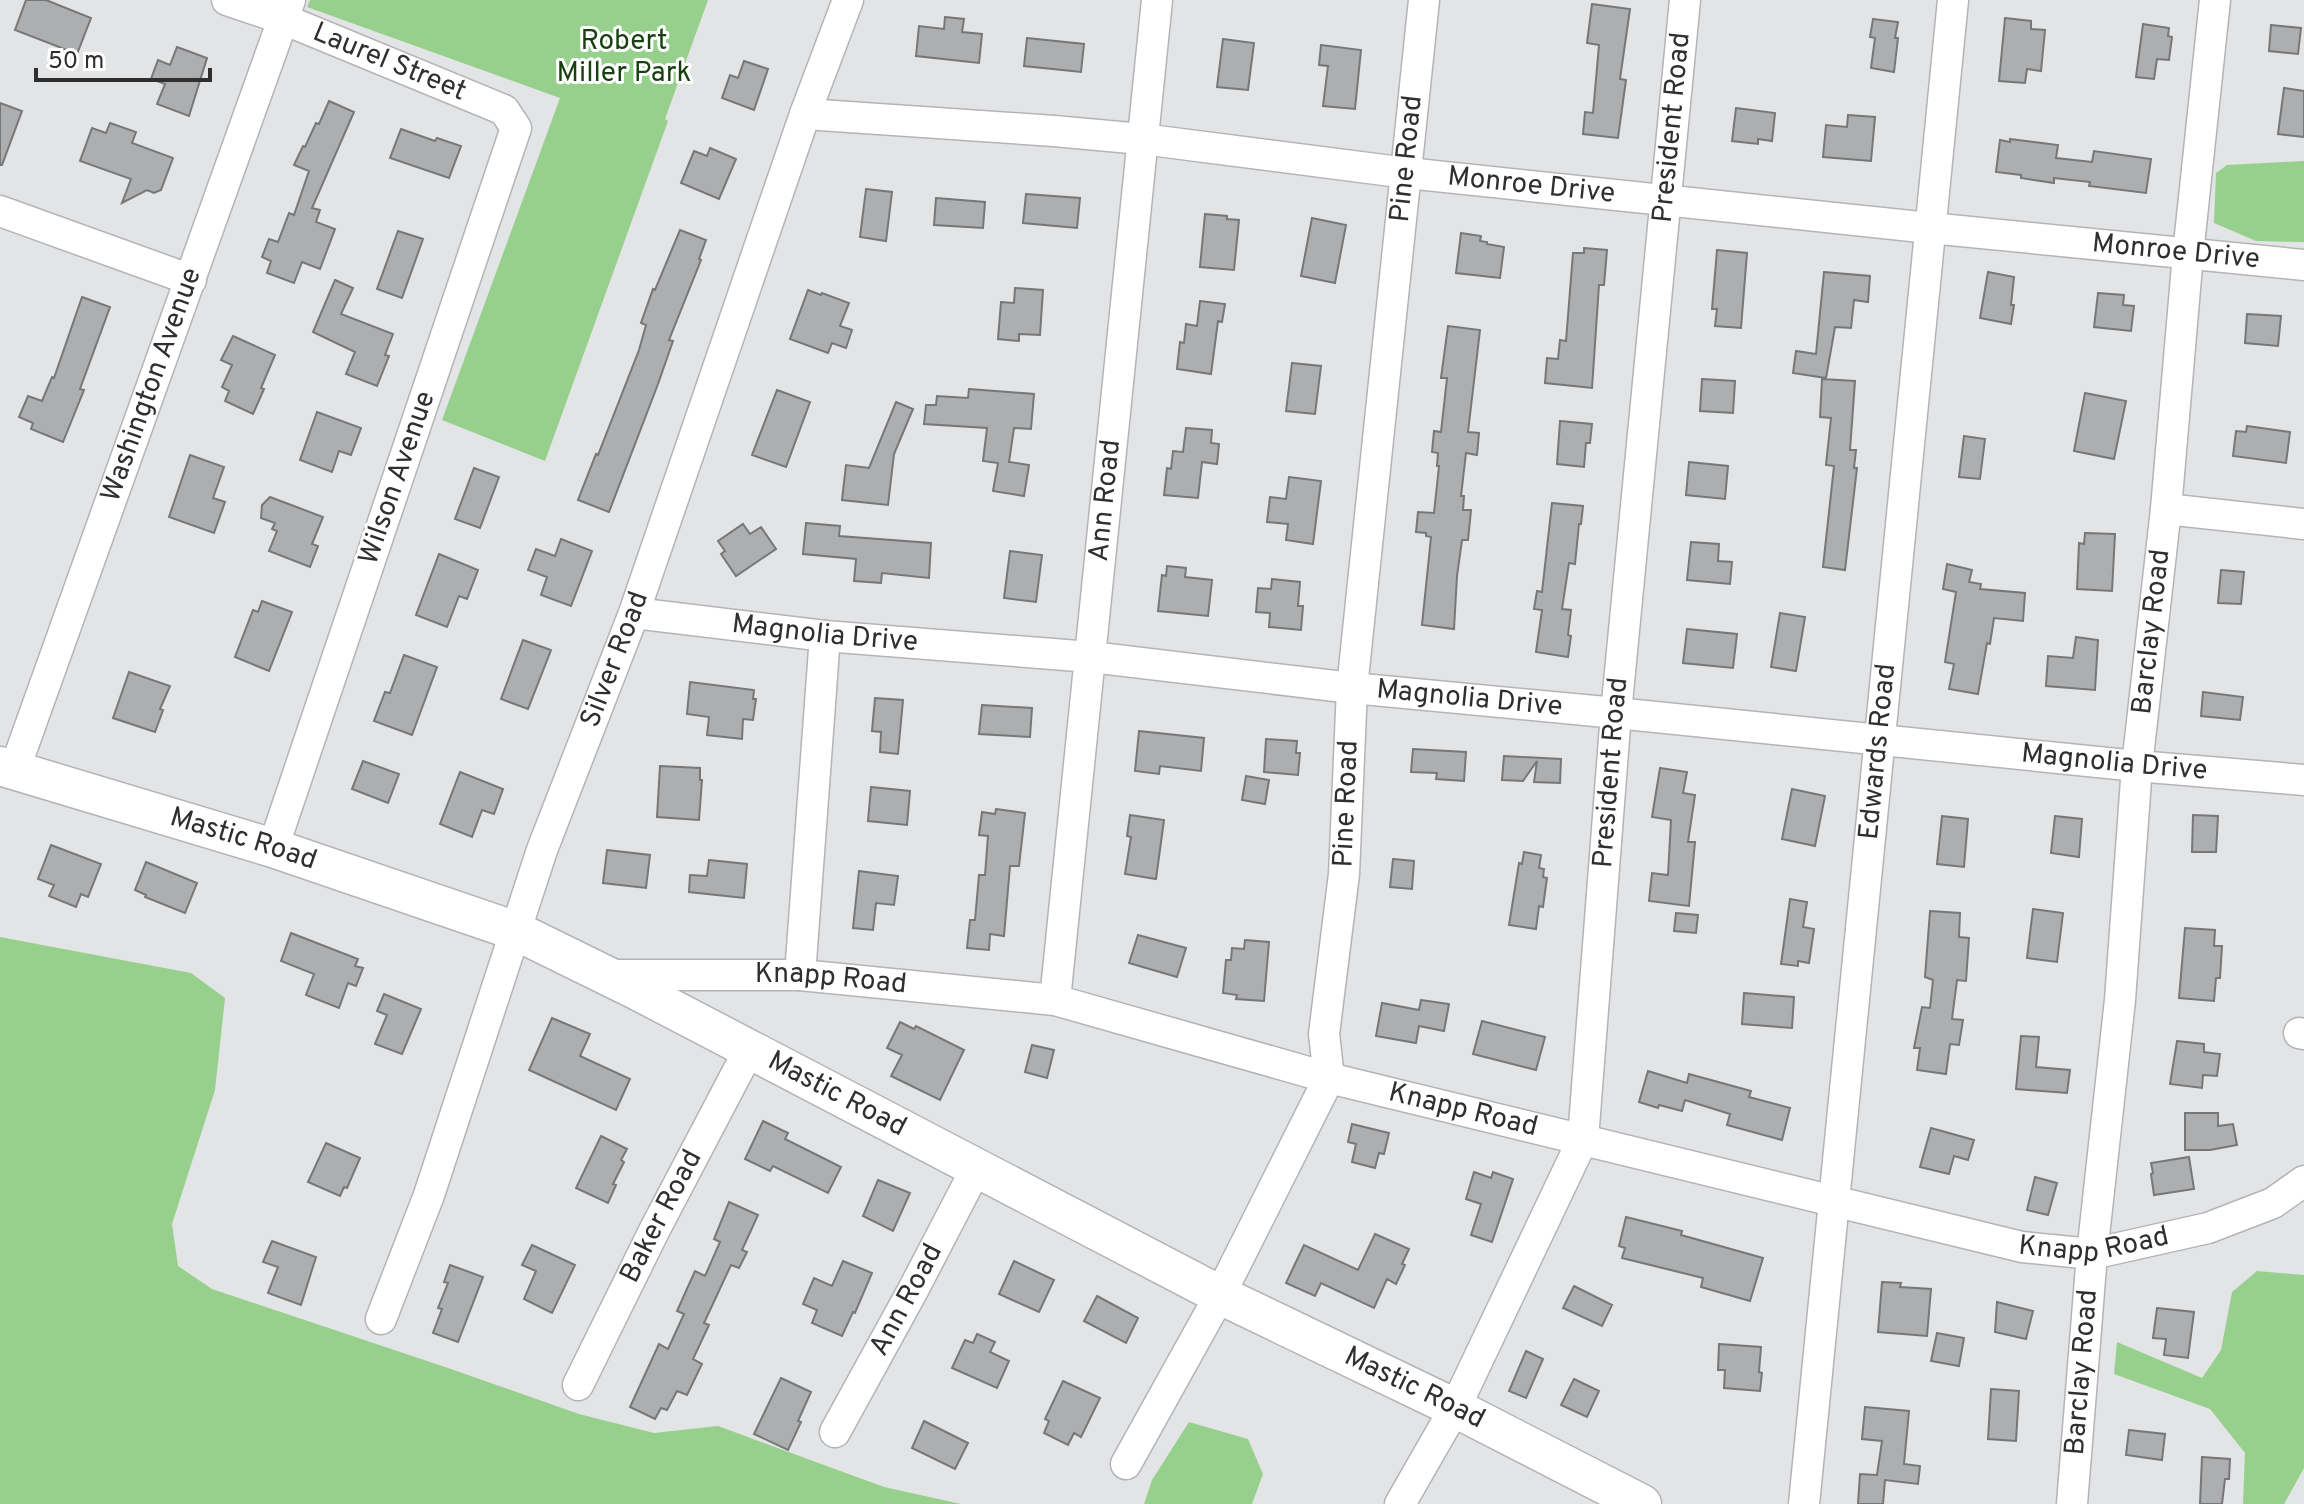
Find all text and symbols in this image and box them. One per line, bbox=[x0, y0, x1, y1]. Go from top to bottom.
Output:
street label: Laurel Street bbox=[307, 15, 471, 110]
park label: Robert Miller Park bbox=[557, 24, 691, 92]
street label: President Road bbox=[1646, 31, 1700, 225]
scale bar bbox=[36, 32, 210, 82]
text: 50 m bbox=[48, 47, 104, 77]
street label: Pine Road bbox=[1383, 94, 1432, 224]
street label: Monroe Drive bbox=[1446, 159, 1617, 213]
street label: Monroe Drive bbox=[2090, 226, 2261, 279]
street label: Washington Avenue bbox=[94, 263, 211, 507]
street label: Wilson Avenue bbox=[351, 387, 445, 569]
street label: Ann Road bbox=[1082, 438, 1130, 563]
street label: Barclay Road bbox=[2125, 547, 2179, 716]
street label: Silver Road bbox=[573, 587, 658, 733]
street label: Magnolia Drive bbox=[730, 607, 919, 661]
street label: Edwards Road bbox=[1852, 662, 1905, 841]
street label: Magnolia Drive bbox=[1375, 672, 1564, 726]
street label: President Road bbox=[1586, 676, 1637, 869]
street label: Magnolia Drive bbox=[2019, 736, 2209, 790]
street label: Pine Road bbox=[1326, 739, 1368, 868]
street label: Mastic Road bbox=[165, 800, 321, 880]
street label: Knapp Road bbox=[755, 957, 908, 1003]
street label: Mastic Road bbox=[761, 1044, 912, 1146]
street label: Knapp Road bbox=[1385, 1075, 1541, 1146]
street label: Baker Road bbox=[613, 1144, 711, 1289]
street label: Knapp Road bbox=[2017, 1219, 2172, 1273]
street label: Ann Road bbox=[862, 1238, 952, 1363]
street label: Barclay Road bbox=[2058, 1288, 2107, 1457]
street label: Mastic Road bbox=[1338, 1339, 1491, 1438]

